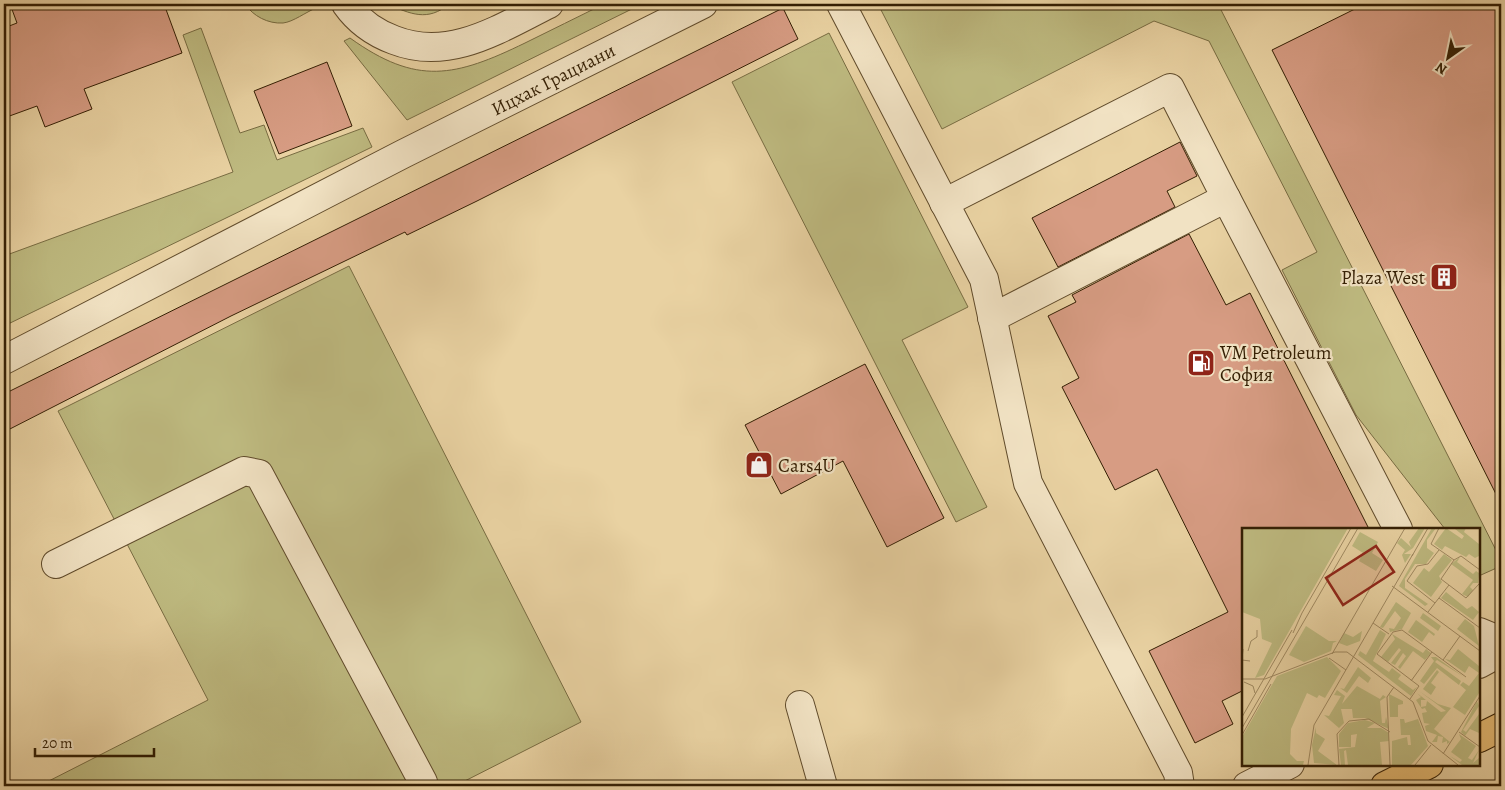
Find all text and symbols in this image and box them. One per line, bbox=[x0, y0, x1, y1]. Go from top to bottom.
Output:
north arrow bbox=[1422, 32, 1472, 82]
street label: Ицхак Грациани bbox=[487, 37, 620, 122]
text: N bbox=[1432, 58, 1451, 79]
building icon: Plaza West bbox=[1429, 262, 1459, 292]
place label: Plaza West bbox=[1341, 265, 1425, 291]
place label: VM Petroleum София bbox=[1219, 340, 1332, 388]
fuel station icon: VM Petroleum София bbox=[1186, 348, 1216, 378]
shop icon: Cars4U bbox=[744, 450, 774, 480]
place label: Cars4U bbox=[778, 453, 835, 479]
inset map bbox=[1242, 528, 1480, 765]
scale bar bbox=[35, 725, 154, 757]
text: 20 m bbox=[42, 733, 73, 753]

